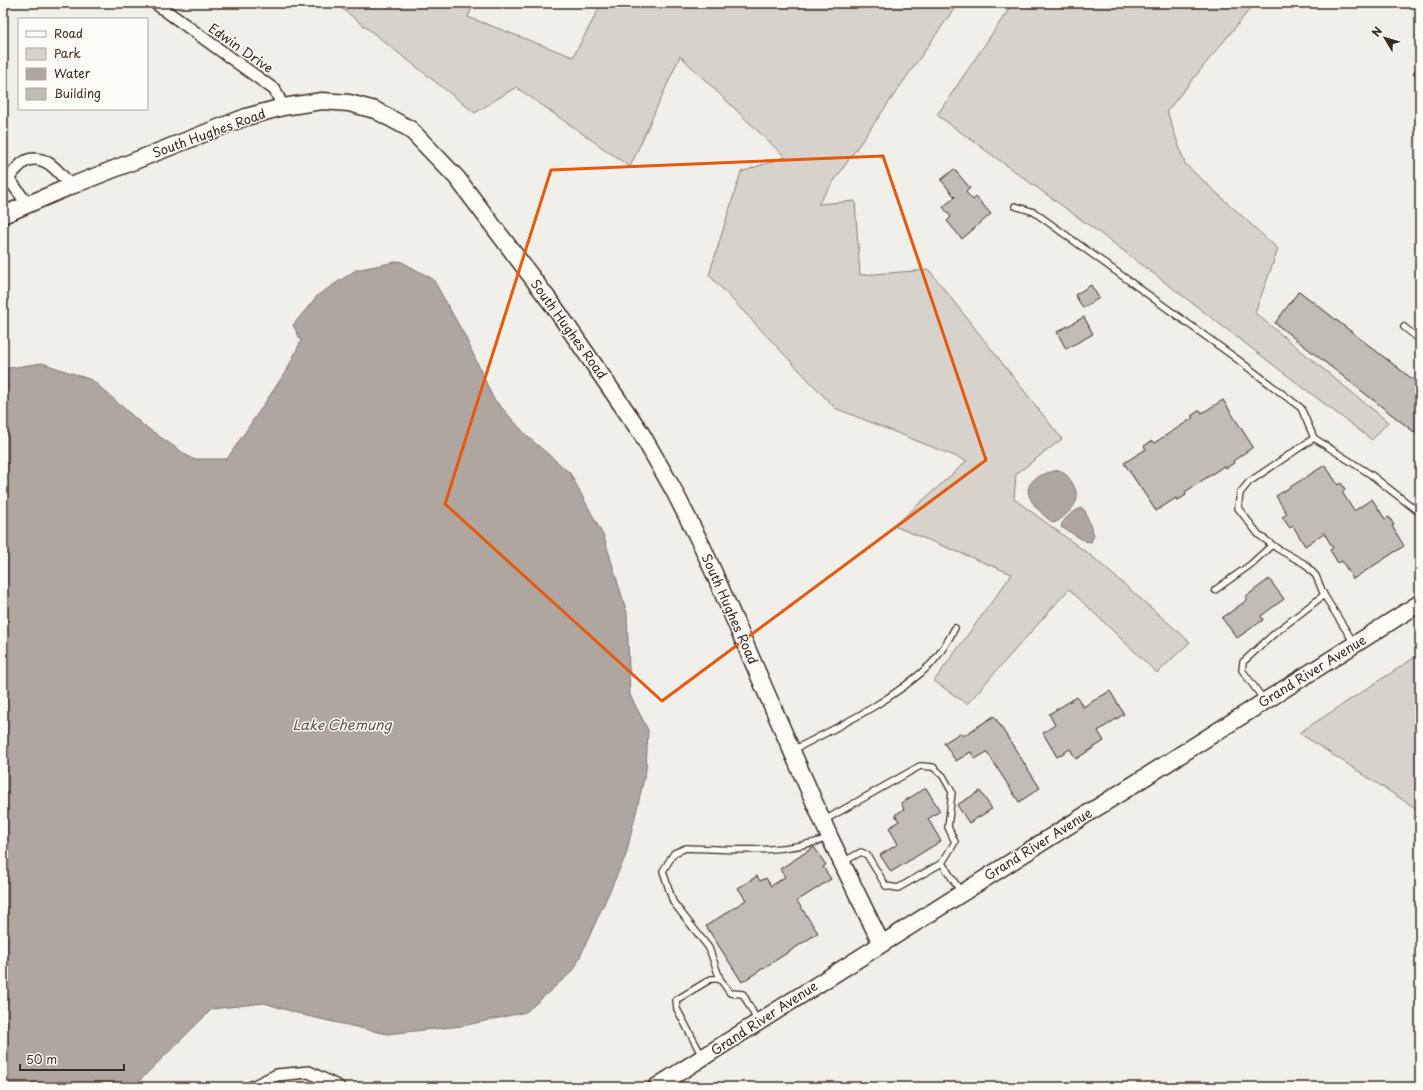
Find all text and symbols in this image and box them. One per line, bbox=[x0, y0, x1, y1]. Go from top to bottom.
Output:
legend bbox=[18, 18, 148, 110]
street label: Edwin Drive bbox=[205, 18, 278, 77]
north arrow bbox=[1365, 18, 1405, 58]
text: N bbox=[1367, 23, 1386, 40]
text: Road bbox=[54, 24, 83, 42]
text: Park bbox=[54, 44, 81, 62]
text: Water bbox=[54, 64, 91, 82]
text: Building bbox=[54, 84, 101, 102]
street label: South Hughes Road bbox=[150, 103, 268, 162]
street label: South Hughes Road bbox=[527, 275, 612, 382]
street label: South Hughes Road bbox=[698, 551, 763, 667]
street label: Grand River Avenue bbox=[1254, 630, 1369, 711]
water label: Lake Chemung bbox=[292, 714, 392, 735]
street label: Grand River Avenue bbox=[980, 803, 1095, 884]
street label: Grand River Avenue bbox=[707, 976, 821, 1059]
scale bar bbox=[20, 1046, 124, 1072]
text: 50 m bbox=[26, 1050, 57, 1068]

